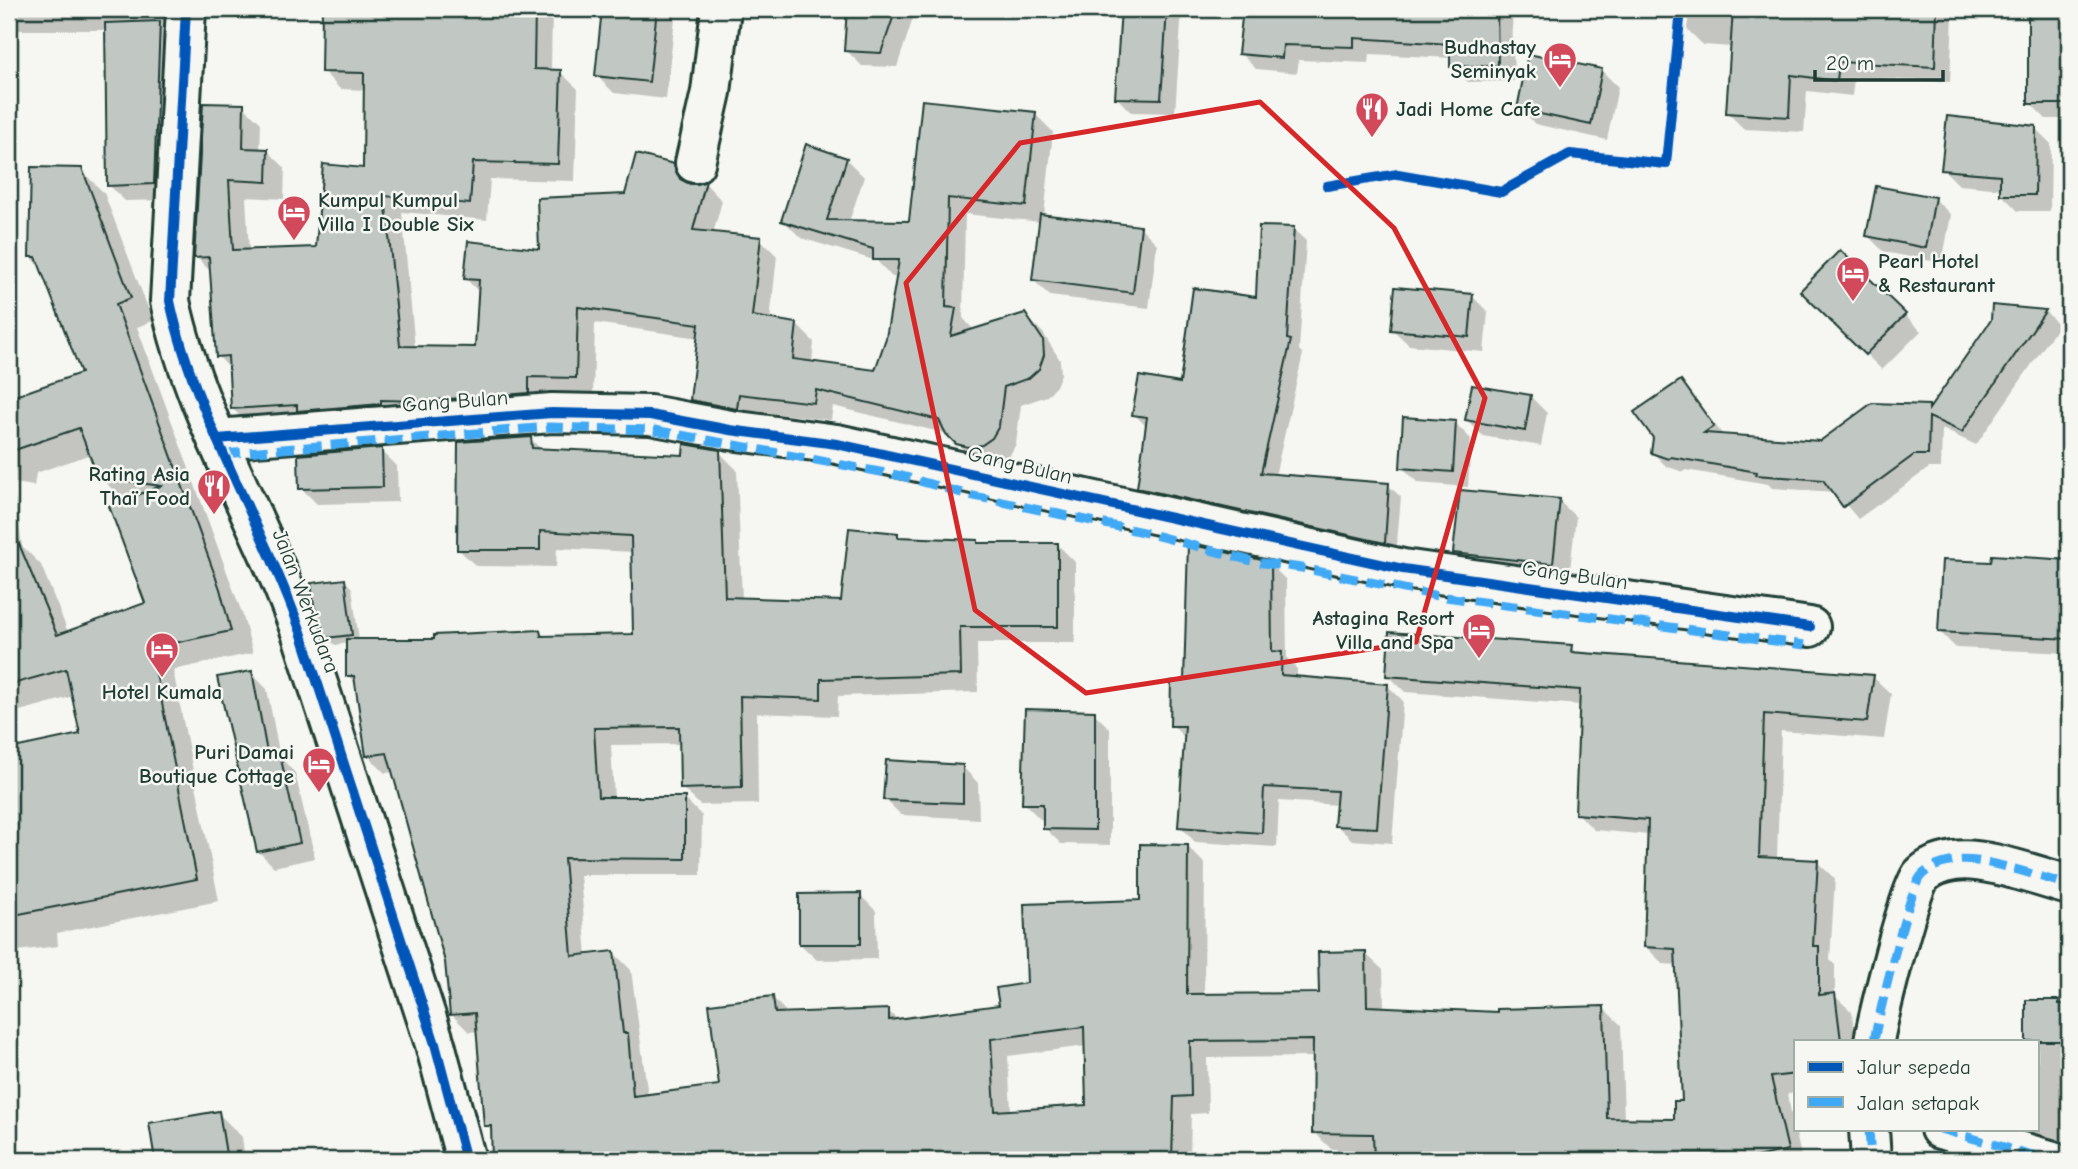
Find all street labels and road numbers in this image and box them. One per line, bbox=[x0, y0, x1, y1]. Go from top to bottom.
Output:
street label: Gang Bulan bbox=[401, 385, 509, 417]
street label: Gang Bulan bbox=[965, 441, 1075, 489]
street label: Jalan Werkudara bbox=[268, 526, 344, 676]
street label: Gang Bulan bbox=[1521, 556, 1629, 594]

